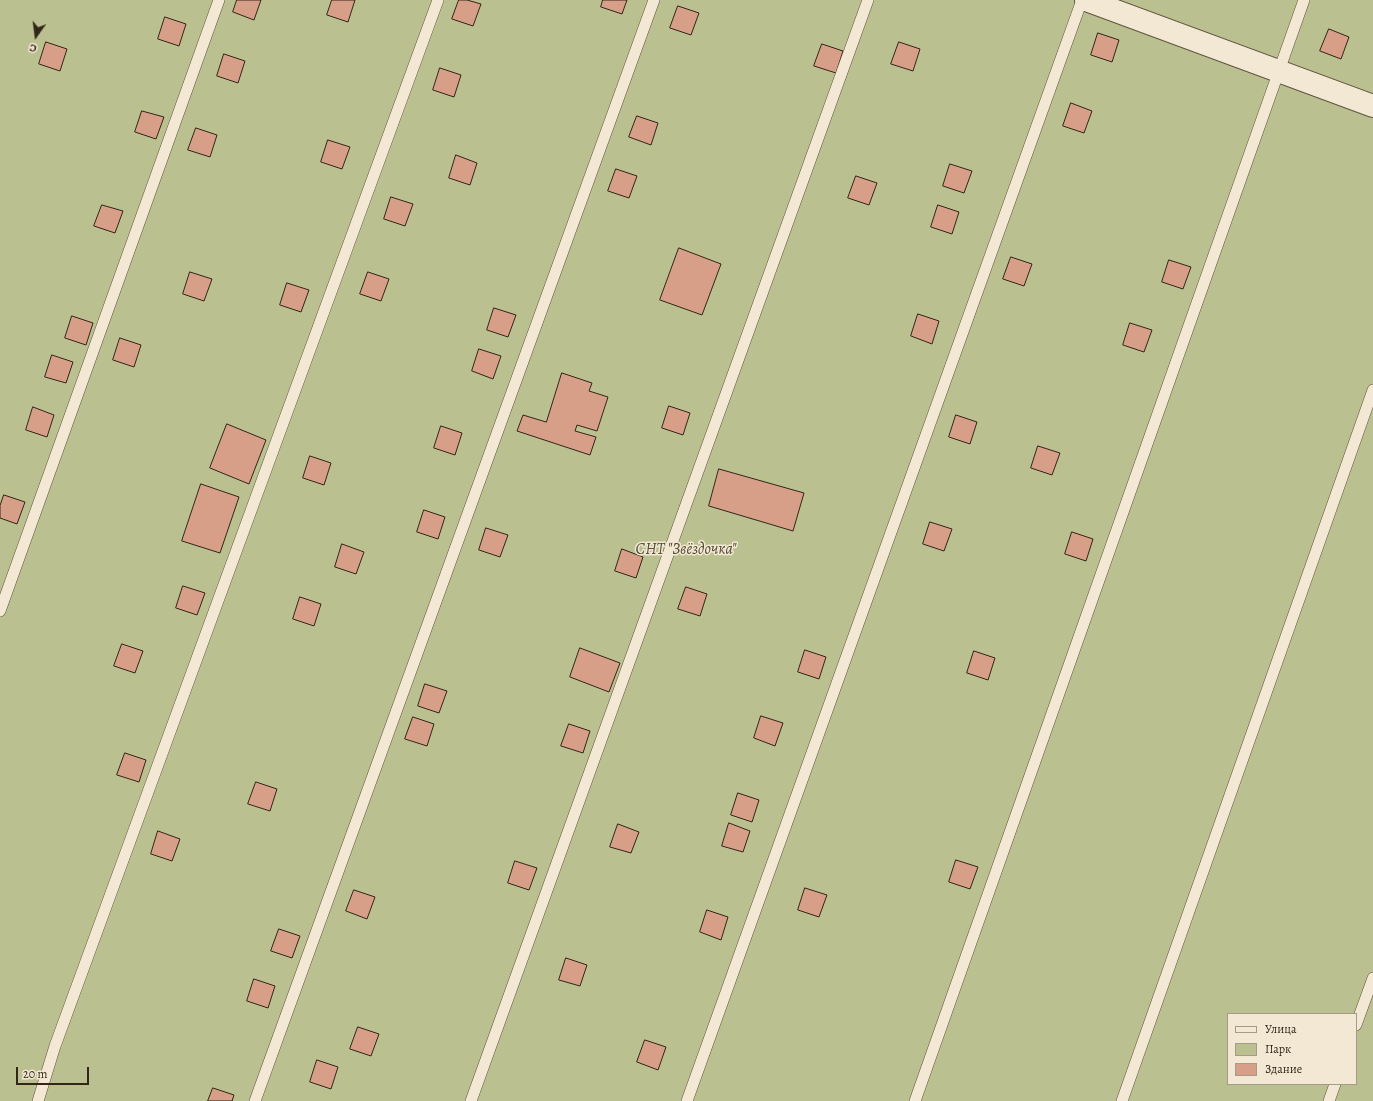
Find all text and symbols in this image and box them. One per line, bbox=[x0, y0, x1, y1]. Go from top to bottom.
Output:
north arrow bbox=[16, 16, 56, 56]
text: С bbox=[28, 40, 38, 56]
park label: СНТ "Звёздочка" bbox=[636, 540, 736, 560]
legend bbox=[1227, 1013, 1357, 1085]
text: Улица bbox=[1265, 1021, 1296, 1037]
text: Парк bbox=[1265, 1041, 1291, 1057]
scale bar bbox=[18, 1059, 91, 1085]
text: Здание bbox=[1265, 1061, 1302, 1077]
text: 20 m bbox=[23, 1066, 47, 1082]

